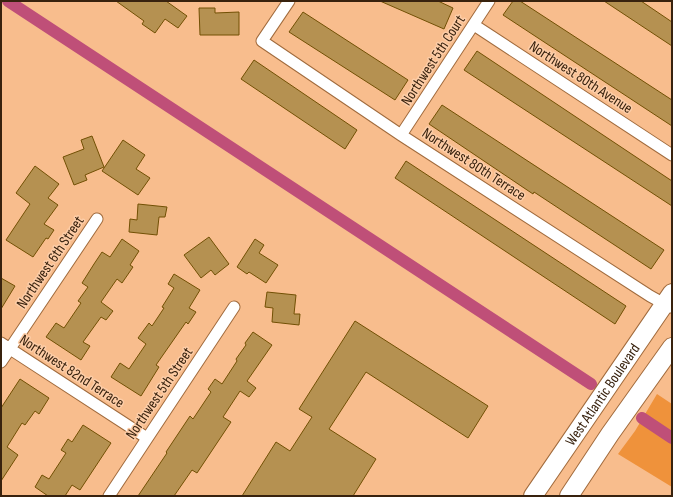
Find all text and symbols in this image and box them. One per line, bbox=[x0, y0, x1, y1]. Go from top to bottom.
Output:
street label: Northwest 5th Court bbox=[397, 11, 470, 109]
street label: Northwest 80th Avenue bbox=[525, 37, 636, 118]
street label: Northwest 80th Terrace bbox=[418, 124, 529, 205]
street label: Northwest 6th Street bbox=[12, 212, 89, 312]
street label: Northwest 82nd Terrace bbox=[16, 330, 128, 412]
street label: West Atlantic Boulevard bbox=[561, 340, 644, 449]
street label: Northwest 5th Street bbox=[122, 343, 197, 443]

